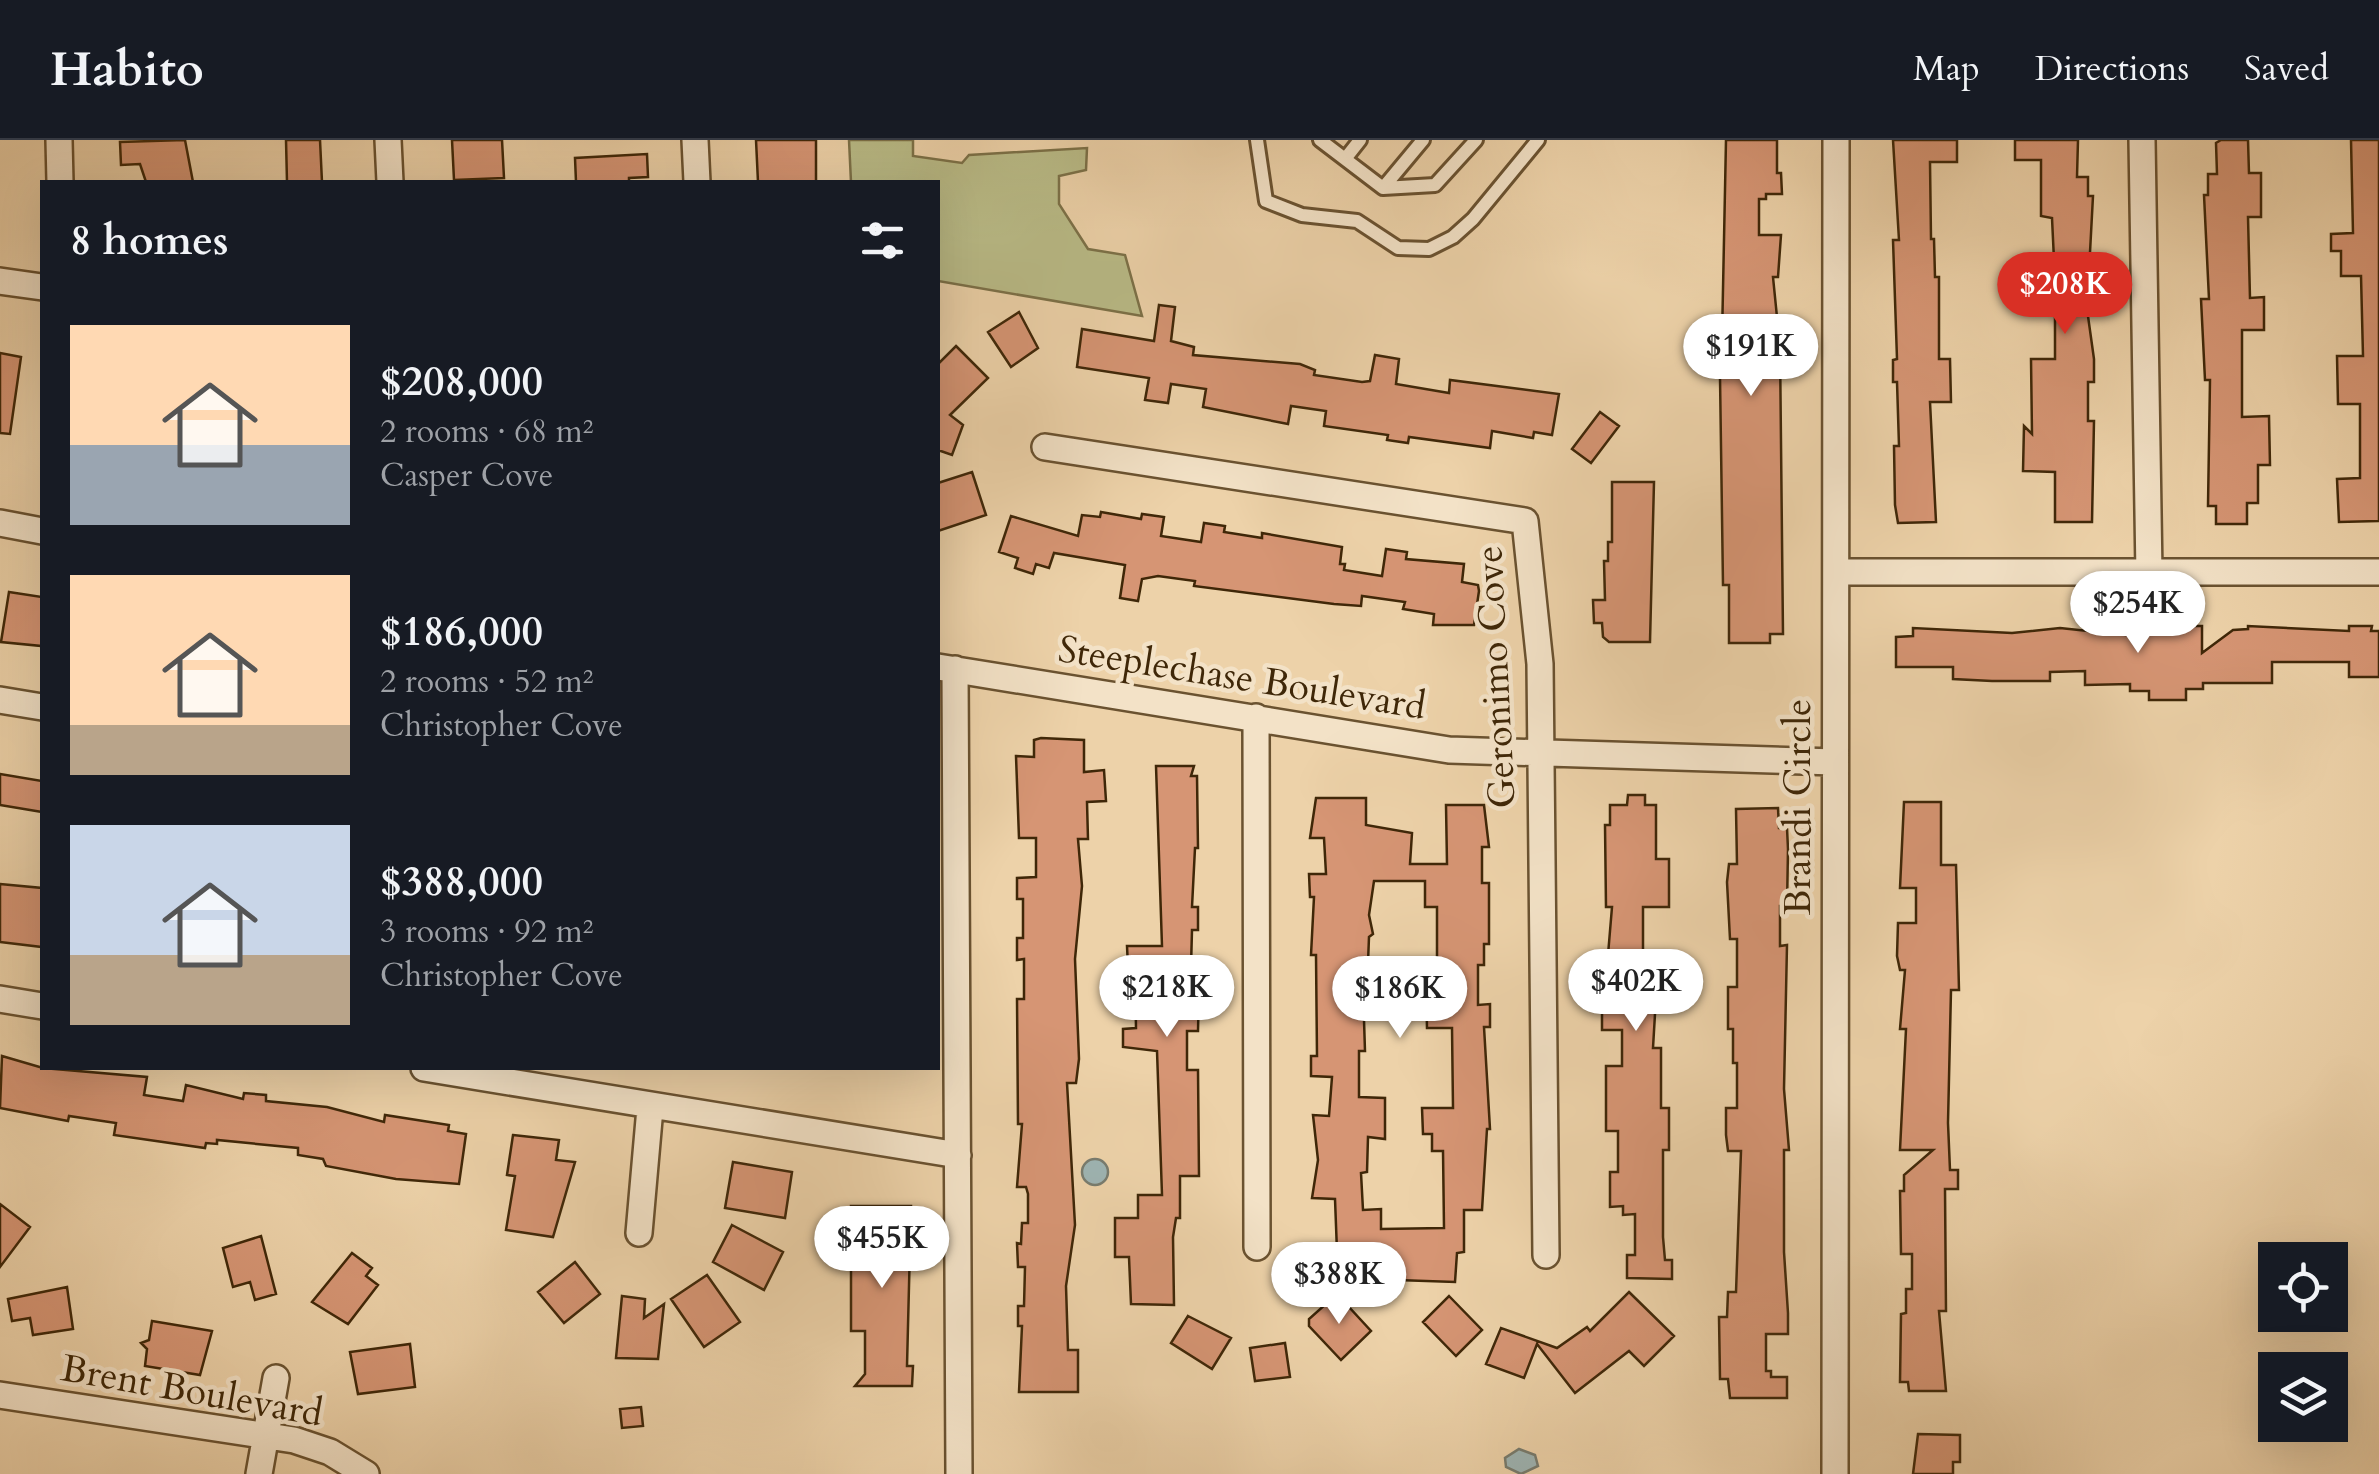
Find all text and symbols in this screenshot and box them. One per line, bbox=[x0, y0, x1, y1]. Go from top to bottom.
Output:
text: Habito bbox=[50, 37, 204, 102]
text: Map bbox=[1913, 45, 1980, 93]
text: Directions bbox=[2035, 45, 2189, 93]
text: Saved bbox=[2244, 45, 2329, 93]
text: 8 homes bbox=[70, 212, 228, 269]
icon: filters bbox=[855, 213, 910, 268]
pin: $208K bbox=[1995, 252, 2135, 337]
text: $208K bbox=[2019, 262, 2111, 306]
pin: $191K bbox=[1681, 314, 1821, 399]
text: $191K bbox=[1705, 324, 1797, 368]
text: $208,000 bbox=[380, 353, 543, 410]
icon: home bbox=[150, 365, 270, 485]
text: 2 rooms · 68 m² bbox=[380, 410, 593, 454]
text: Casper Cove bbox=[380, 454, 553, 498]
street label: Geronimo Cove bbox=[1463, 544, 1529, 810]
pin: $254K bbox=[2068, 571, 2208, 656]
text: $254K bbox=[2092, 581, 2184, 625]
text: $186,000 bbox=[380, 603, 543, 660]
icon: home bbox=[150, 615, 270, 735]
street label: Steeplechase Boulevard bbox=[1055, 623, 1429, 733]
text: 2 rooms · 52 m² bbox=[380, 660, 593, 704]
street label: Brandi Circle bbox=[1772, 699, 1824, 915]
text: Christopher Cove bbox=[380, 704, 623, 748]
text: $388,000 bbox=[380, 853, 543, 910]
icon: home bbox=[150, 865, 270, 985]
text: 3 rooms · 92 m² bbox=[380, 910, 593, 954]
pin: $402K bbox=[1566, 949, 1706, 1034]
text: Christopher Cove bbox=[380, 954, 623, 998]
pin: $218K bbox=[1097, 955, 1237, 1040]
pin: $186K bbox=[1330, 956, 1470, 1041]
text: $402K bbox=[1590, 959, 1682, 1003]
text: $218K bbox=[1121, 965, 1213, 1009]
text: $186K bbox=[1354, 966, 1446, 1010]
pin: $455K bbox=[812, 1206, 952, 1291]
text: $455K bbox=[836, 1216, 928, 1260]
pin: $388K bbox=[1269, 1242, 1409, 1327]
map controls bbox=[2258, 1242, 2348, 1442]
button: locate bbox=[2258, 1242, 2348, 1332]
text: $388K bbox=[1293, 1252, 1385, 1296]
street label: Brent Boulevard bbox=[57, 1342, 327, 1440]
button: layers bbox=[2258, 1352, 2348, 1442]

